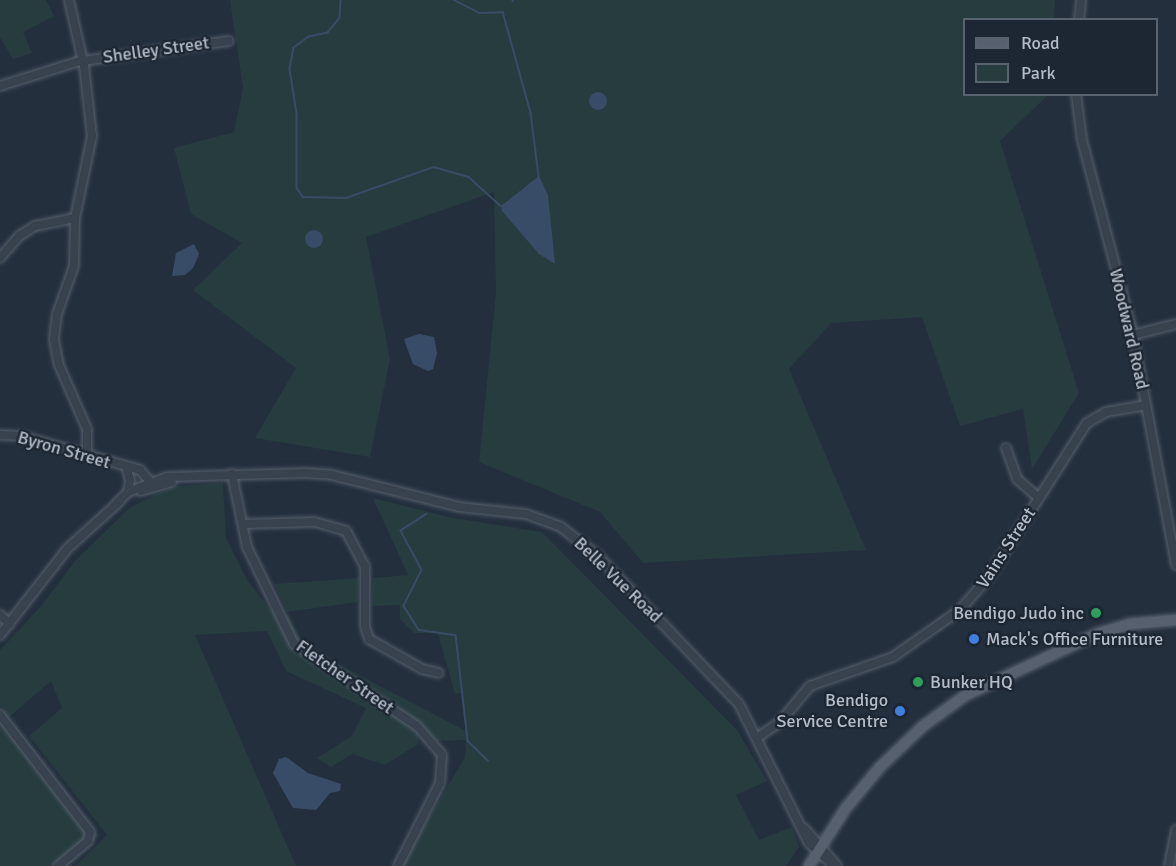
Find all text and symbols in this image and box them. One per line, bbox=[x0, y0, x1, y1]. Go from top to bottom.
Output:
legend bbox=[963, 18, 1158, 96]
street label: Shelley Street bbox=[101, 32, 211, 68]
text: Road bbox=[1021, 32, 1060, 54]
text: Park bbox=[1021, 62, 1056, 84]
street label: Woodward Road bbox=[1105, 267, 1153, 391]
street label: Byron Street bbox=[15, 426, 113, 474]
street label: Vains Street bbox=[972, 503, 1040, 593]
street label: Belle Vue Road bbox=[569, 533, 667, 627]
place label: Bendigo Judo inc bbox=[953, 602, 1084, 624]
marker: Bendigo Judo inc bbox=[1089, 606, 1103, 620]
place label: Mack's Office Furniture bbox=[986, 628, 1163, 650]
marker: Mack's Office Furniture bbox=[967, 632, 981, 646]
street label: Fletcher Street bbox=[292, 635, 398, 719]
place label: Bunker HQ bbox=[930, 671, 1013, 693]
marker: Bunker HQ bbox=[911, 675, 925, 689]
place label: Bendigo Service Centre bbox=[776, 690, 888, 732]
marker: Bendigo Service Centre bbox=[893, 704, 907, 718]

